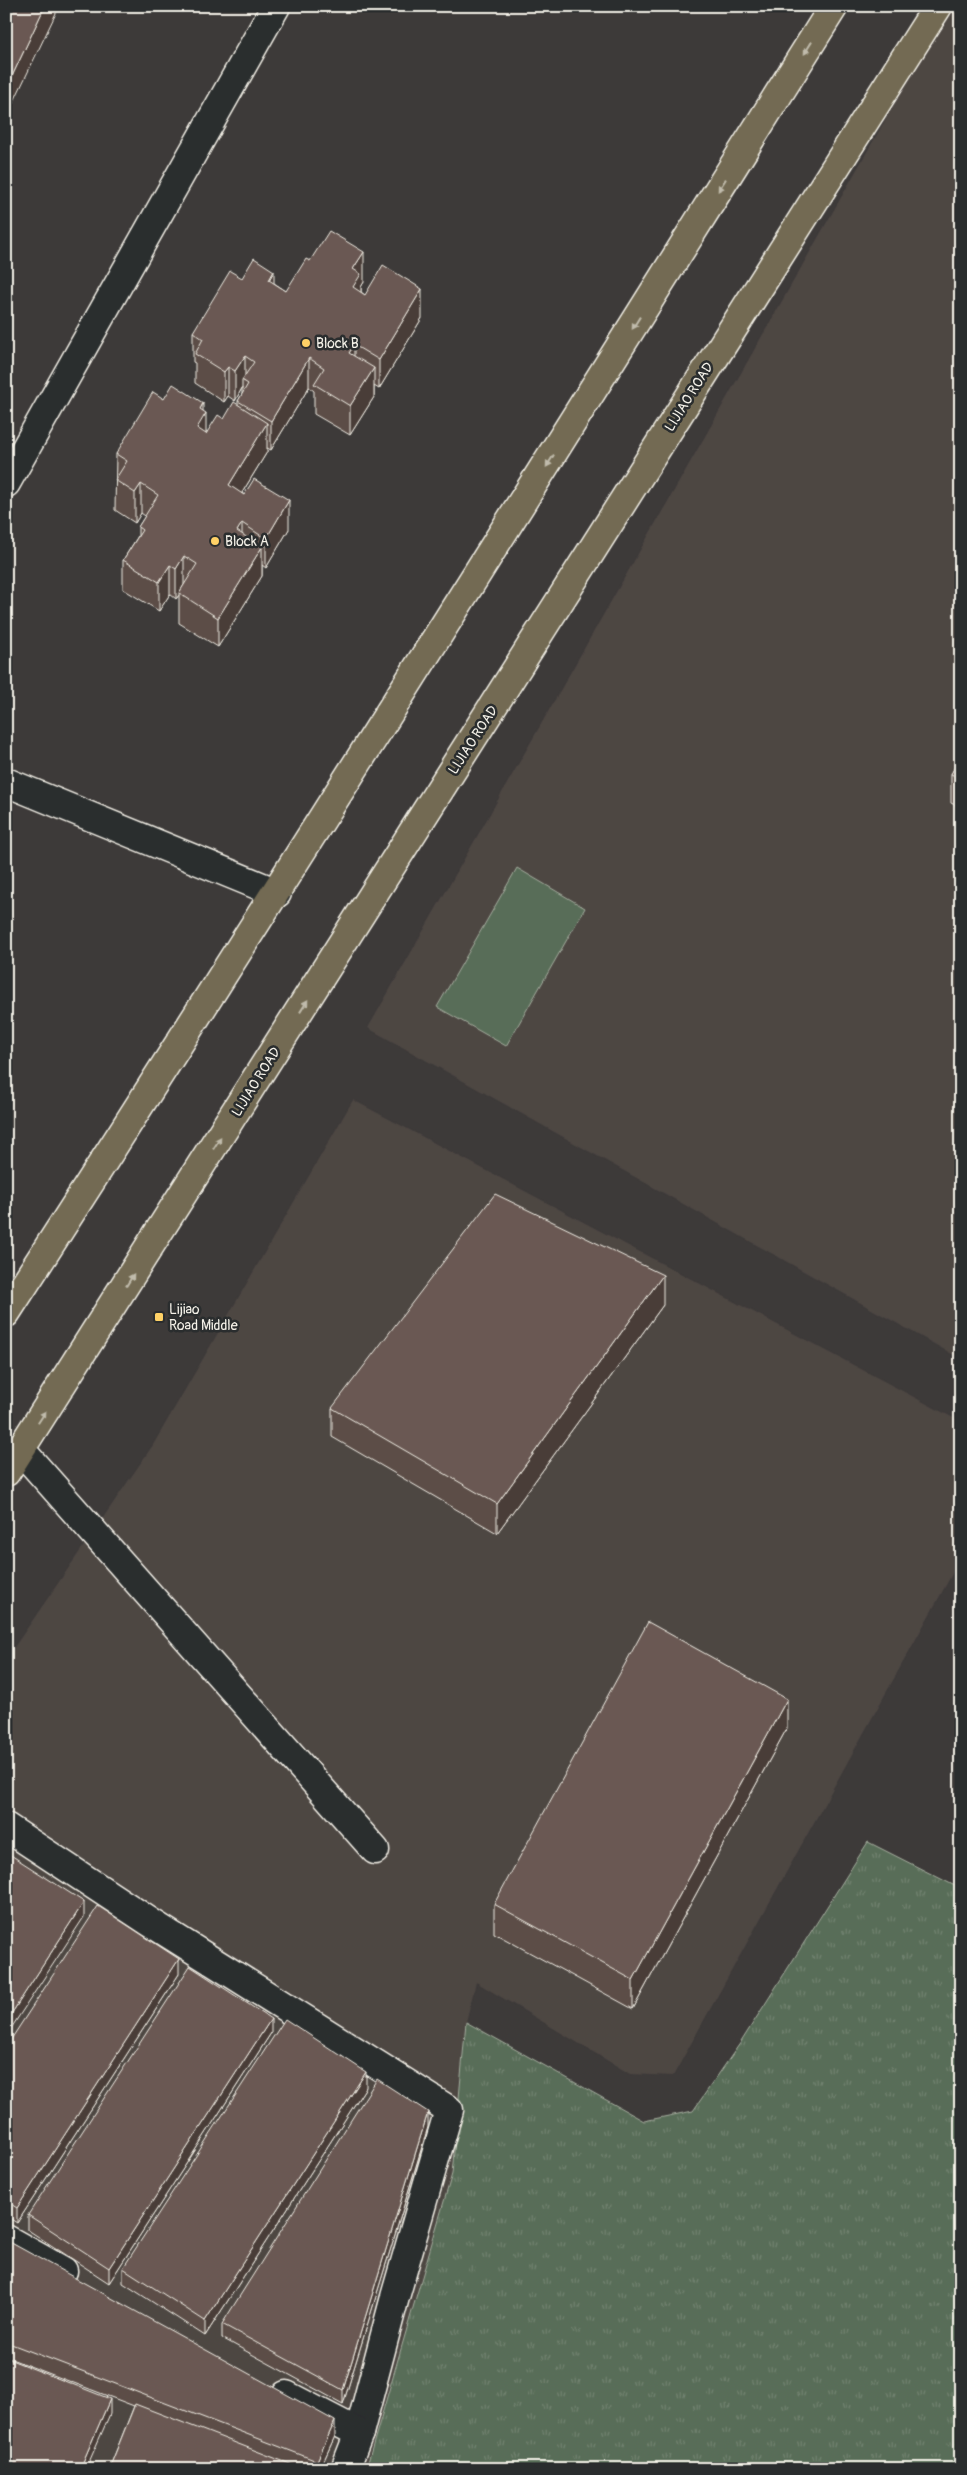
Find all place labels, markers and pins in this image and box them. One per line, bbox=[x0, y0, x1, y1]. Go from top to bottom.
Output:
place label: Block B bbox=[316, 335, 359, 352]
marker: Block B bbox=[300, 337, 312, 349]
place label: Block A bbox=[225, 533, 269, 550]
marker: Block A bbox=[209, 535, 221, 547]
place label: Lijiao Road Middle bbox=[169, 1301, 238, 1334]
marker: Lijiao Road Middle bbox=[153, 1311, 165, 1323]

